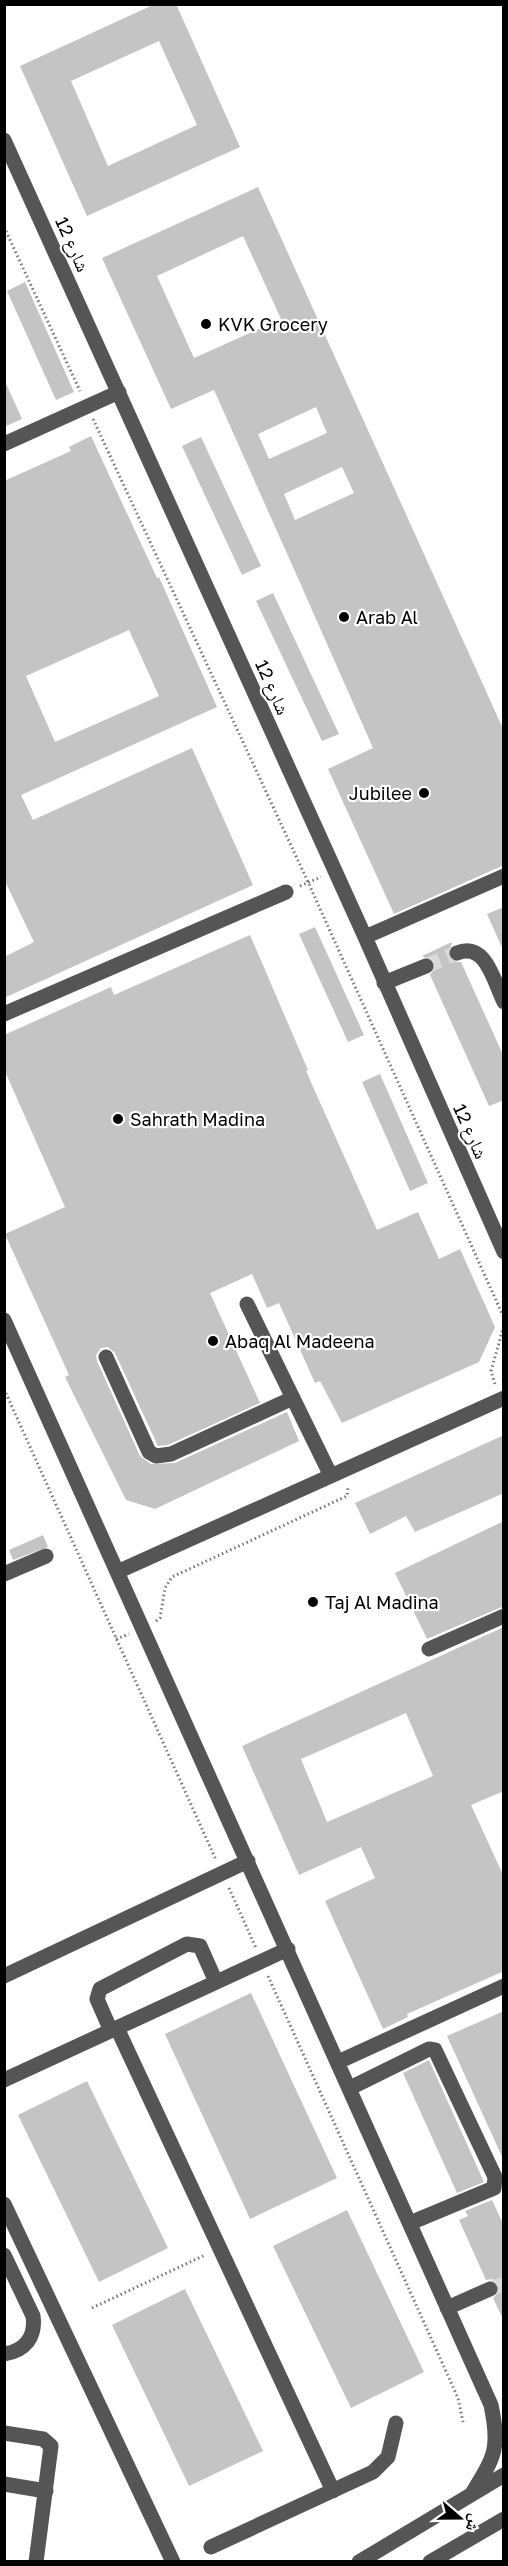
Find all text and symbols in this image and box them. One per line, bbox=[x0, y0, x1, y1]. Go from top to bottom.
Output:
street label: شارع 12 bbox=[50, 213, 95, 275]
place label: KVK Grocery bbox=[218, 313, 328, 335]
marker: KVK Grocery bbox=[199, 317, 213, 331]
place label: Arab Al bbox=[356, 606, 418, 628]
marker: Arab Al bbox=[337, 610, 351, 624]
street label: شارع 12 bbox=[250, 656, 295, 718]
place label: Jubilee bbox=[349, 782, 412, 804]
marker: Jubilee bbox=[417, 786, 431, 800]
street label: شارع 12 bbox=[448, 1100, 493, 1162]
place label: Sahrath Madina bbox=[130, 1108, 265, 1130]
marker: Sahrath Madina bbox=[111, 1112, 125, 1126]
place label: Abaq Al Madeena bbox=[225, 1330, 375, 1352]
marker: Abaq Al Madeena bbox=[206, 1334, 220, 1348]
place label: Taj Al Madina bbox=[325, 1591, 439, 1613]
marker: Taj Al Madina bbox=[306, 1595, 320, 1609]
north arrow bbox=[430, 2488, 490, 2548]
text: ش bbox=[462, 2512, 486, 2535]

